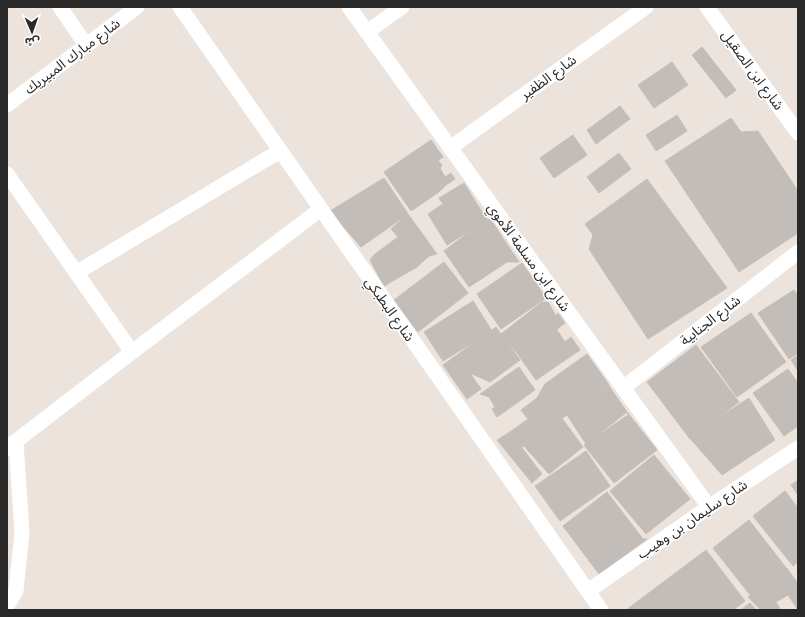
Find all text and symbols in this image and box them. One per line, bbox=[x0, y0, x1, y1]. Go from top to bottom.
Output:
north arrow bbox=[12, 12, 52, 52]
street label: شارع مبارك المبيريك bbox=[21, 15, 123, 97]
street label: شارع ابن الصقيل bbox=[716, 26, 788, 115]
street label: شارع الظفير bbox=[515, 50, 581, 106]
street label: شارع ابن مسلمة الأموي bbox=[482, 199, 575, 316]
street label: شارع البطبكي bbox=[359, 273, 419, 346]
street label: شارع الجنابية bbox=[676, 291, 745, 351]
street label: شارع سليمان بن وهيب bbox=[633, 475, 752, 564]

